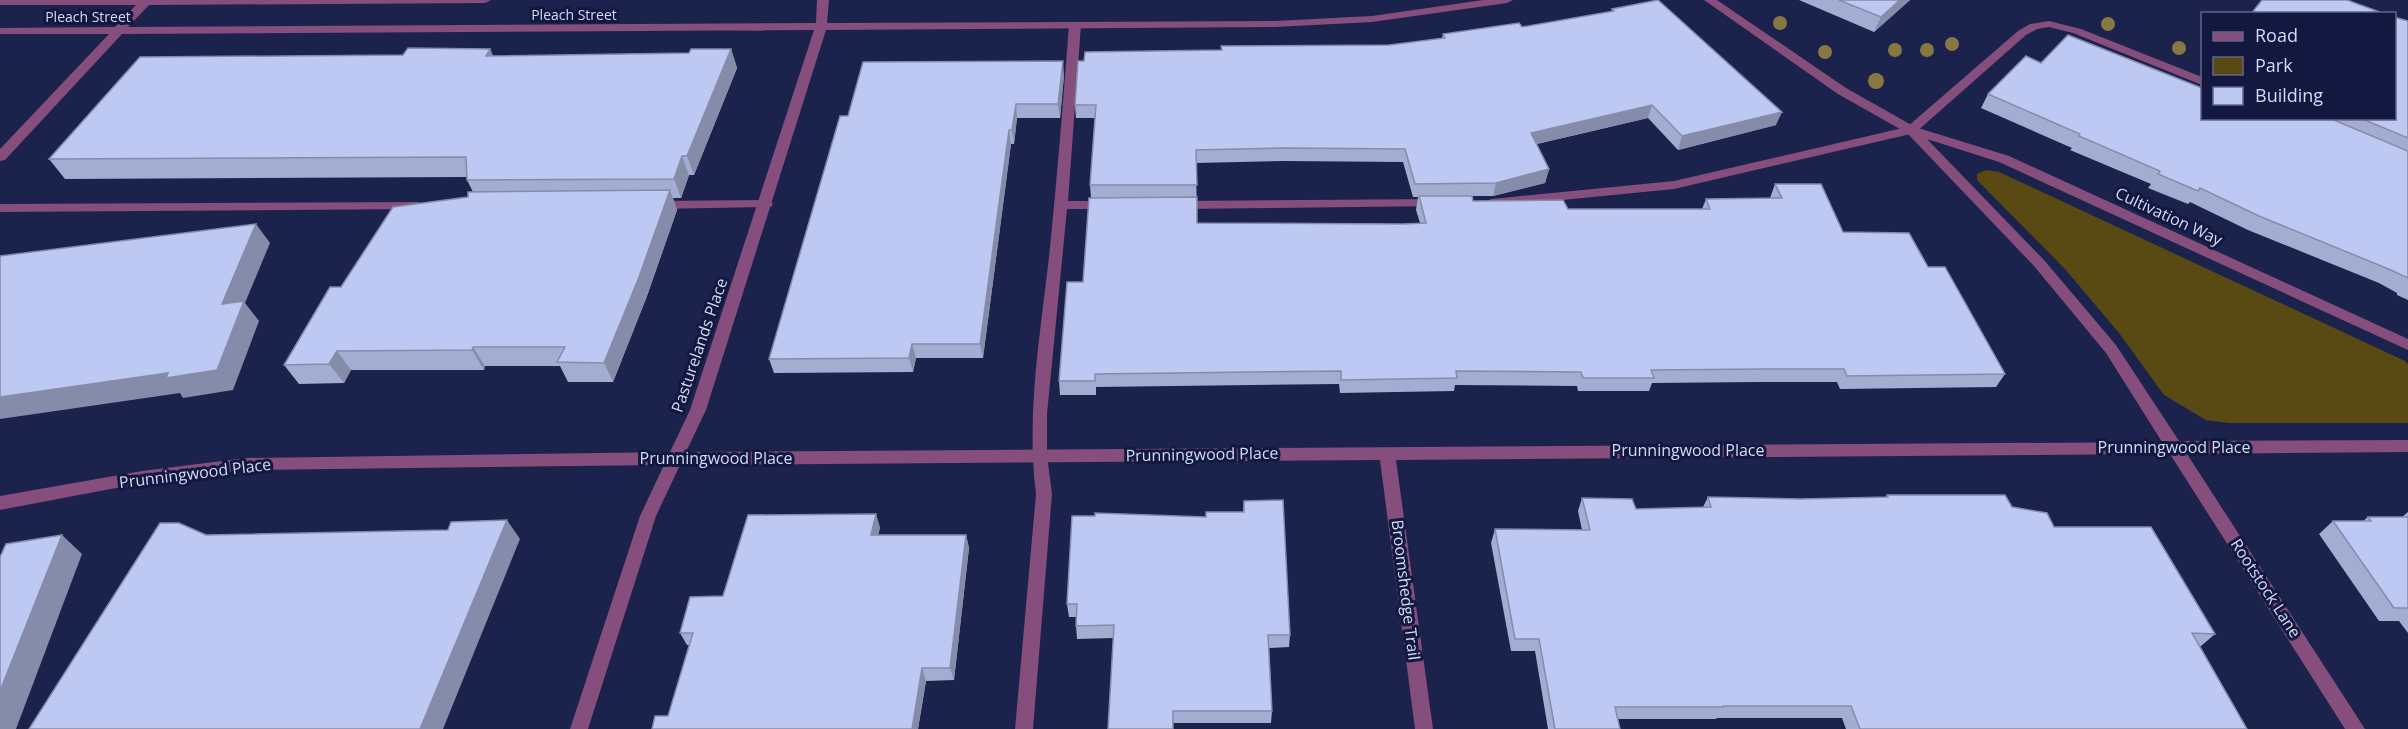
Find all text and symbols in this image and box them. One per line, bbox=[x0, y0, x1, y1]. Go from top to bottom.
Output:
street label: Pleach Street bbox=[531, 5, 617, 24]
street label: Pleach Street bbox=[45, 7, 131, 26]
legend bbox=[2201, 12, 2396, 120]
text: Road bbox=[2255, 23, 2298, 47]
text: Park bbox=[2255, 53, 2293, 77]
text: Building bbox=[2255, 83, 2323, 107]
street label: Cultivation Way bbox=[2112, 182, 2227, 251]
street label: Pasturelands Place bbox=[666, 275, 732, 415]
street label: Prunningwood Place bbox=[2098, 436, 2250, 458]
street label: Prunningwood Place bbox=[1612, 439, 1764, 461]
street label: Prunningwood Place bbox=[1125, 442, 1279, 466]
street label: Prunningwood Place bbox=[640, 447, 792, 469]
street label: Prunningwood Place bbox=[118, 453, 272, 493]
street label: Broomshedge Trail bbox=[1386, 519, 1426, 661]
street label: Rootstock Lane bbox=[2226, 534, 2306, 642]

